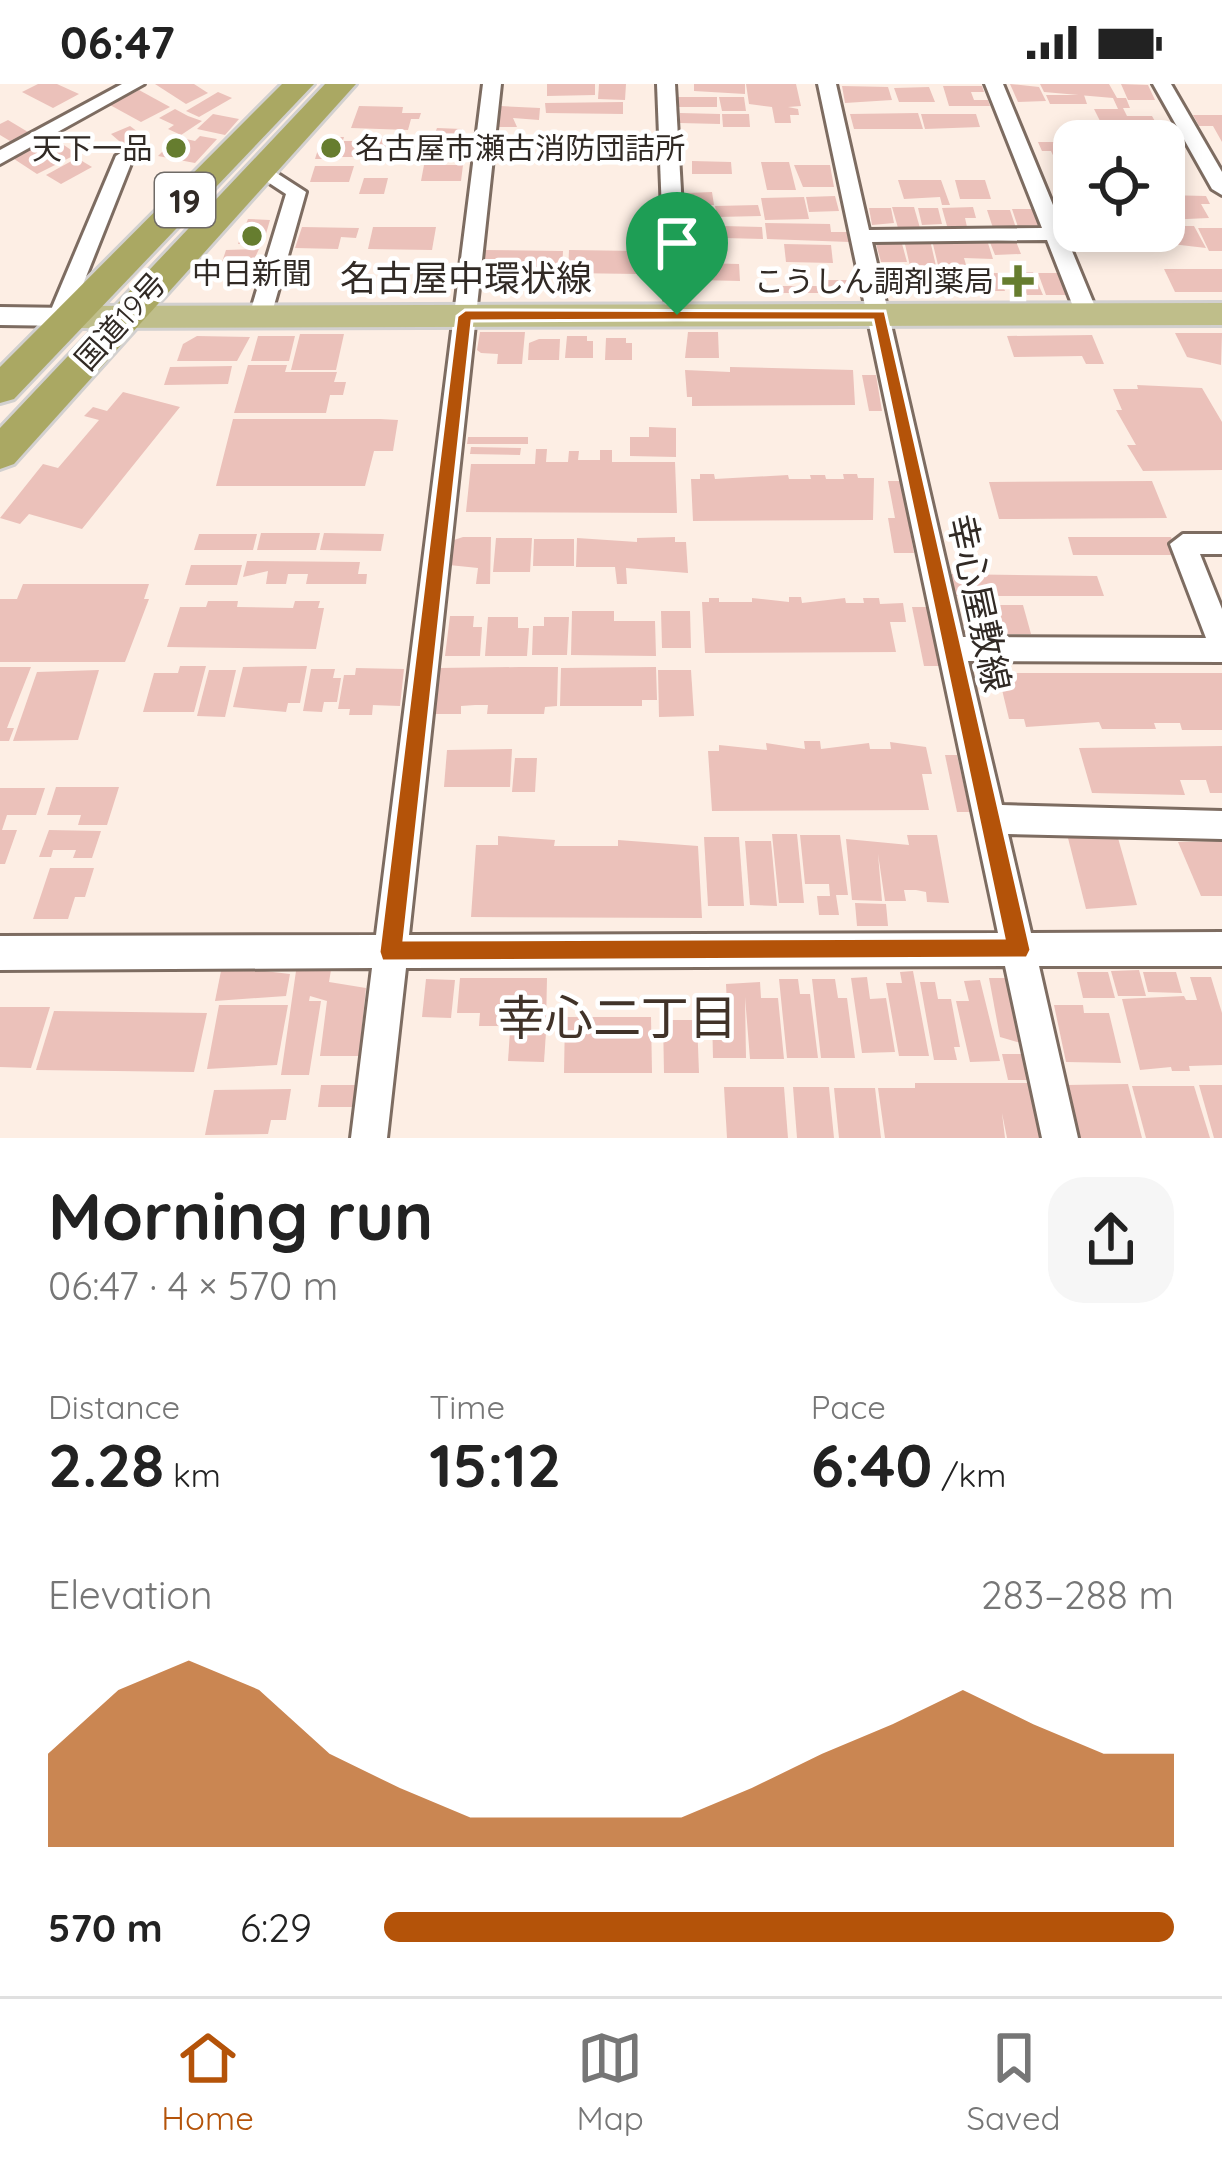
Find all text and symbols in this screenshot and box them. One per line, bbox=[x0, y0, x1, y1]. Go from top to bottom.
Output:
text: 06:47 bbox=[60, 14, 175, 70]
map controls bbox=[1053, 120, 1185, 252]
button: locate bbox=[1053, 120, 1185, 252]
place label: 天下一品 bbox=[32, 129, 152, 167]
place label: 名古屋市瀬古消防団詰所 bbox=[355, 129, 685, 167]
marker: 天下一品 bbox=[163, 135, 189, 161]
marker: 名古屋市瀬古消防団詰所 bbox=[318, 135, 344, 161]
road number: 19 bbox=[155, 173, 215, 227]
pin bbox=[626, 192, 728, 315]
icon: arrive bbox=[644, 210, 710, 276]
marker: 中日新聞 bbox=[239, 223, 265, 249]
place label: 中日新聞 bbox=[192, 254, 312, 292]
street label: 名古屋中環状線 bbox=[340, 255, 592, 300]
place label: こうしん調剤薬局 bbox=[754, 262, 994, 300]
street label: 国道19号 bbox=[66, 264, 174, 378]
marker: こうしん調剤薬局 bbox=[1005, 268, 1031, 294]
street label: 幸心屋敷線 bbox=[939, 510, 1021, 696]
district label: 幸心二丁目 bbox=[497, 987, 737, 1047]
text: Morning run bbox=[48, 1174, 433, 1257]
button: share bbox=[1048, 1177, 1174, 1303]
text: 06:47 · 4 × 570 m bbox=[48, 1261, 338, 1310]
text: Distance bbox=[48, 1386, 180, 1427]
text: Time bbox=[429, 1386, 505, 1427]
text: Pace bbox=[811, 1386, 886, 1427]
text: 2.28 bbox=[48, 1427, 164, 1502]
text: 15:12 bbox=[429, 1427, 561, 1502]
text: 6:40 bbox=[811, 1427, 932, 1502]
text: km bbox=[164, 1454, 221, 1495]
text: /km bbox=[932, 1454, 1006, 1495]
text: Elevation bbox=[48, 1570, 212, 1619]
text: 283–288 m bbox=[981, 1570, 1174, 1619]
text: 570 m bbox=[48, 1903, 163, 1952]
text: 6:29 bbox=[240, 1903, 312, 1952]
tab: Home bbox=[161, 2025, 254, 2138]
tab: Map bbox=[577, 2025, 644, 2138]
tab: Saved bbox=[967, 2025, 1061, 2138]

